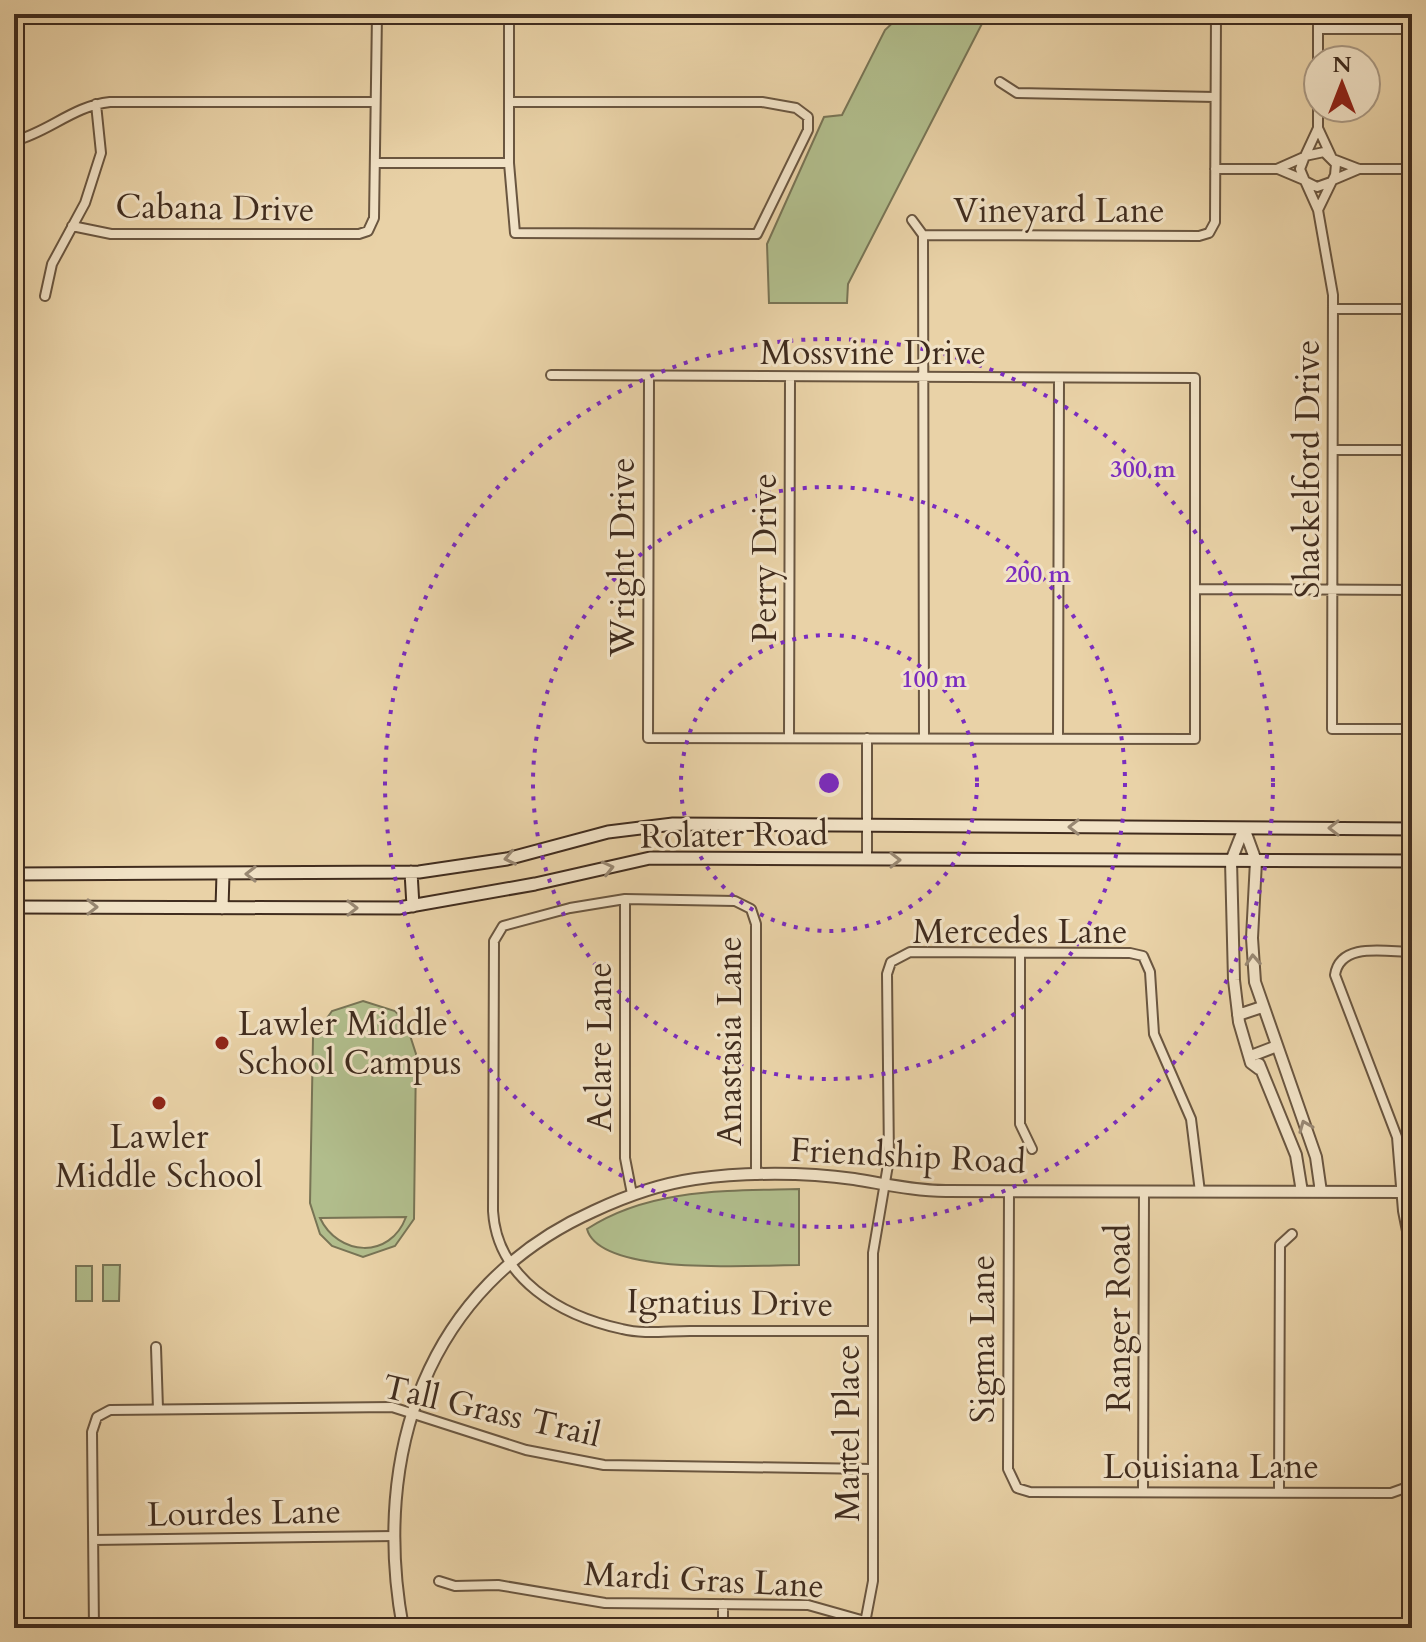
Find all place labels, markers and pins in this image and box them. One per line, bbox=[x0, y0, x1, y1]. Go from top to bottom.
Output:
centre of rings bbox=[815, 769, 843, 797]
place label: Lawler Middle School Campus bbox=[238, 1001, 461, 1086]
marker: Lawler Middle School Campus bbox=[213, 1034, 231, 1052]
marker: Lawler Middle School bbox=[150, 1094, 168, 1112]
place label: Lawler Middle School bbox=[55, 1114, 263, 1199]

